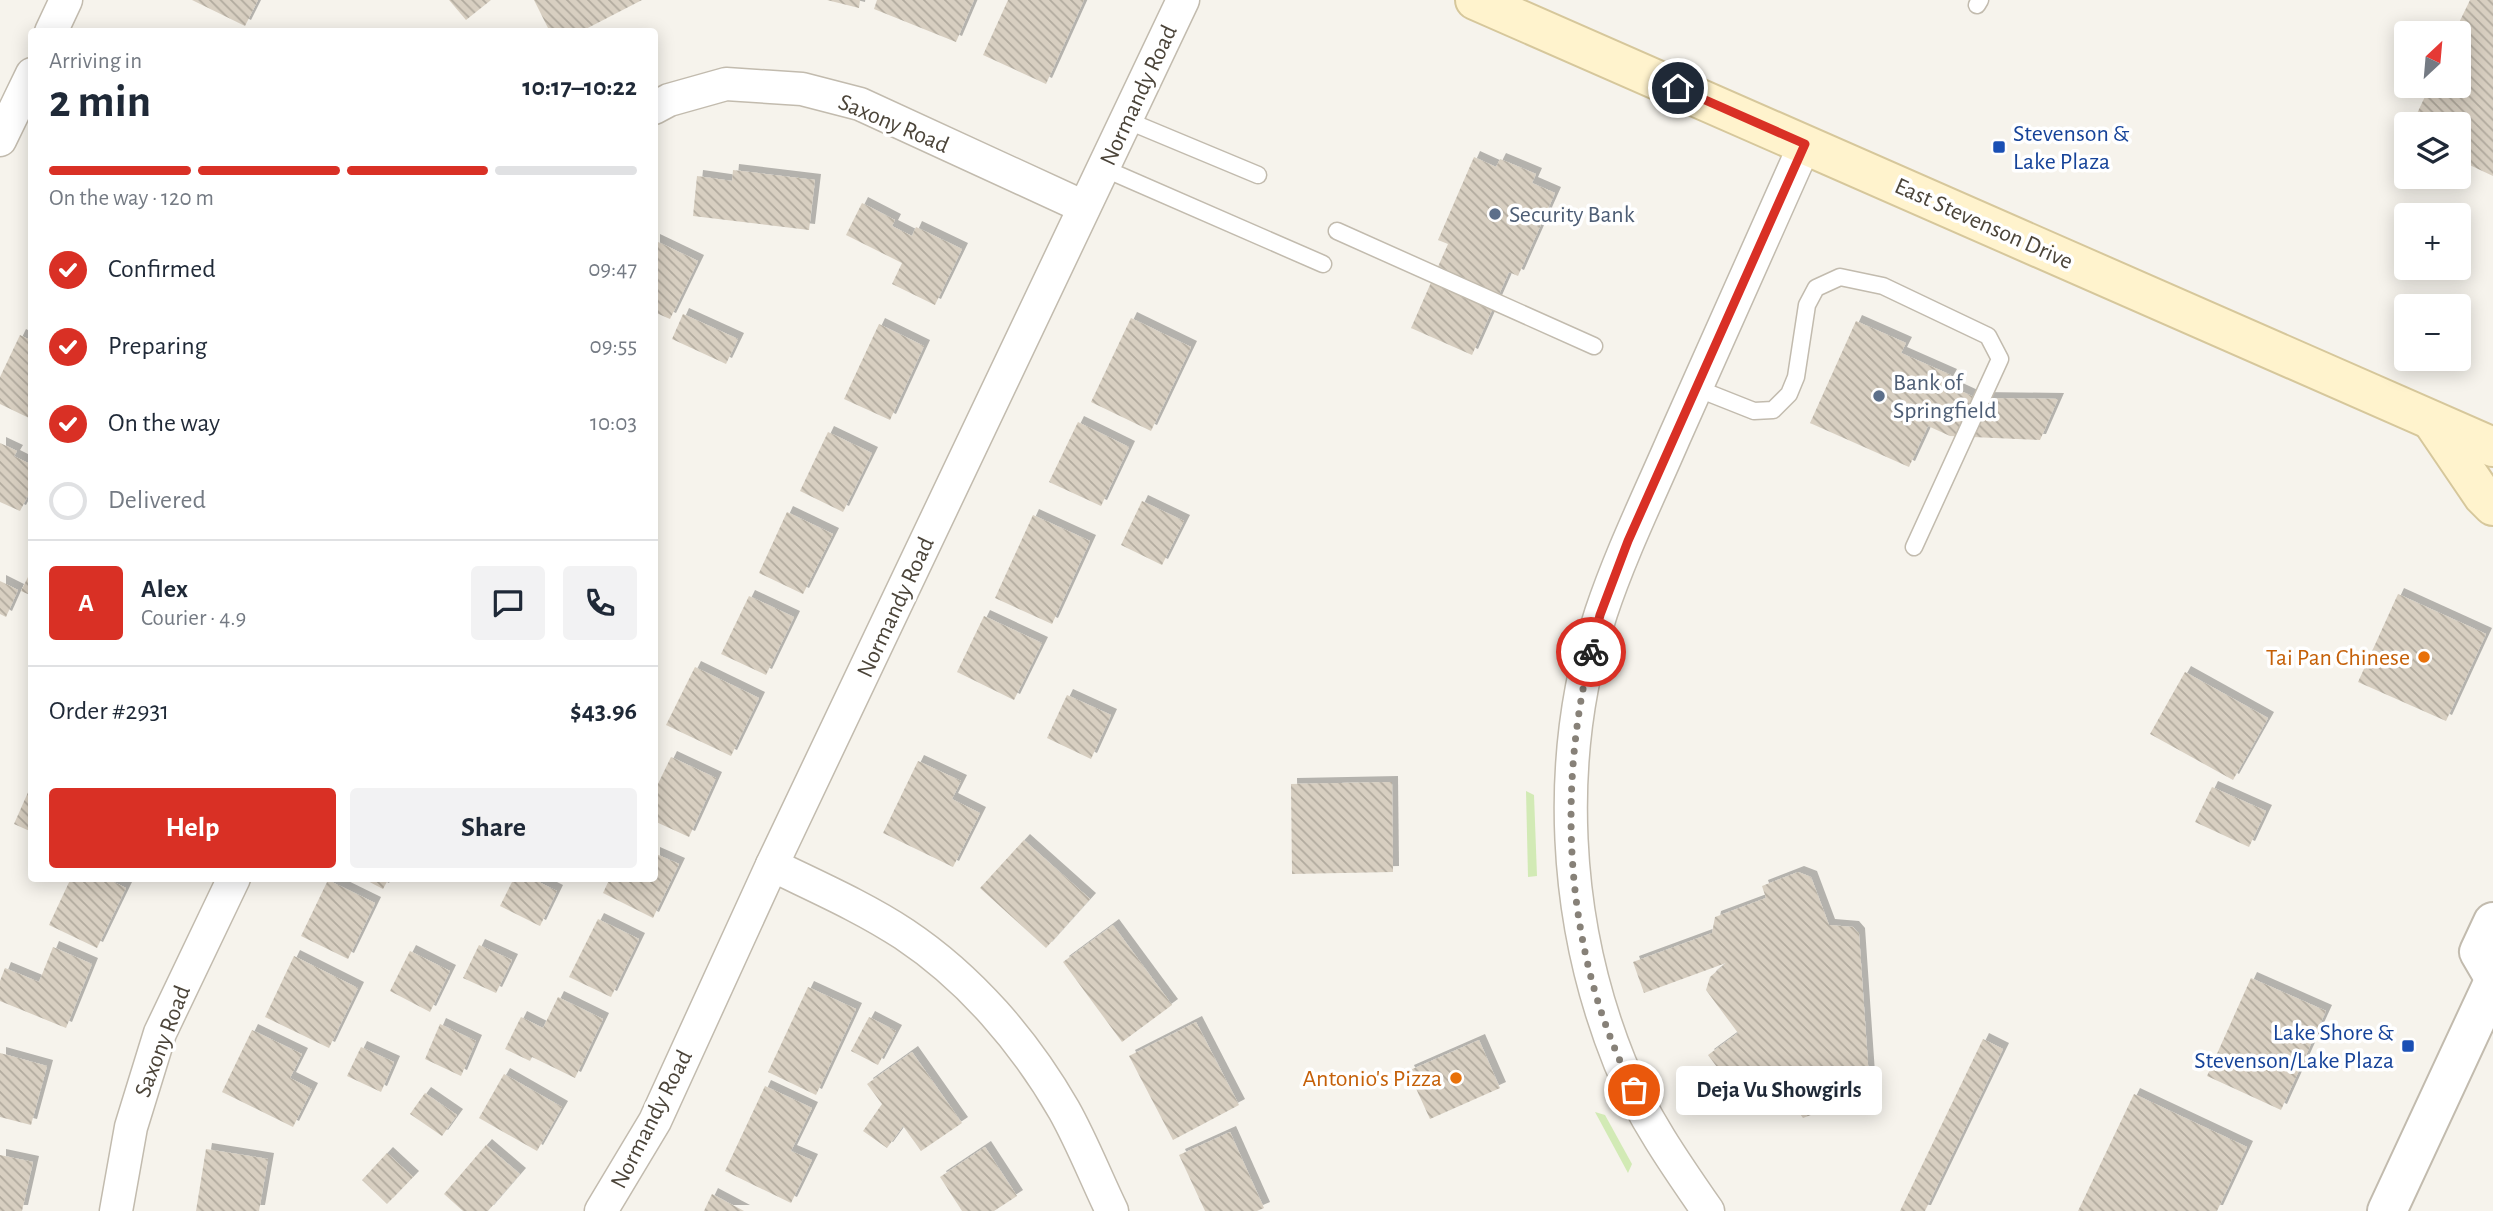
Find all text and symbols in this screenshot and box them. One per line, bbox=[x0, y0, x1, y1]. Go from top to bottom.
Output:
street label: Normandy Road bbox=[1096, 21, 1182, 169]
north arrow bbox=[2394, 21, 2471, 98]
map controls bbox=[2394, 21, 2471, 371]
text: Arriving in bbox=[49, 50, 142, 73]
pin bbox=[1648, 58, 1708, 118]
icon: home bbox=[1659, 69, 1697, 107]
text: 10:17–10:22 bbox=[522, 74, 637, 100]
text: 2 min bbox=[49, 79, 151, 125]
street label: Saxony Road bbox=[835, 90, 952, 158]
button: layers bbox=[2394, 112, 2471, 189]
place label: Stevenson & Lake Plaza bbox=[2013, 122, 2130, 174]
marker: Stevenson & Lake Plaza bbox=[1991, 139, 2007, 155]
street label: East Stevenson Drive bbox=[1891, 174, 2076, 274]
text: On the way · 120 m bbox=[49, 187, 214, 210]
place label: Security Bank bbox=[1509, 203, 1635, 227]
button: + bbox=[2394, 203, 2471, 280]
marker: Security Bank bbox=[1487, 206, 1503, 222]
icon: check bbox=[49, 251, 87, 289]
text: Confirmed bbox=[108, 256, 216, 282]
text: 09:47 bbox=[588, 258, 637, 281]
button: − bbox=[2394, 294, 2471, 371]
icon: check bbox=[49, 328, 87, 366]
text: Preparing bbox=[108, 333, 207, 359]
text: 09:55 bbox=[590, 335, 637, 358]
place label: Bank of Springfield bbox=[1893, 371, 1997, 423]
marker: Bank of Springfield bbox=[1871, 388, 1887, 404]
icon: check bbox=[49, 405, 87, 443]
text: On the way bbox=[108, 410, 220, 436]
text: 10:03 bbox=[590, 412, 637, 435]
text: Delivered bbox=[108, 487, 206, 513]
street label: Normandy Road bbox=[853, 533, 939, 681]
button: chat bbox=[471, 566, 545, 640]
button: phone bbox=[563, 566, 637, 640]
text: Alex bbox=[141, 576, 188, 602]
text: A bbox=[78, 590, 94, 616]
text: Courier · 4.9 bbox=[141, 607, 246, 630]
courier bbox=[1556, 617, 1626, 687]
icon: bike bbox=[1572, 633, 1610, 671]
place label: Tai Pan Chinese bbox=[2266, 646, 2410, 670]
marker: Tai Pan Chinese bbox=[2416, 649, 2432, 665]
text: Order #2931 bbox=[49, 698, 169, 724]
text: $43.96 bbox=[570, 698, 637, 724]
button: Help bbox=[49, 788, 336, 868]
button: Share bbox=[350, 788, 637, 868]
street label: Saxony Road bbox=[131, 982, 195, 1100]
place label: Lake Shore & Stevenson/Lake Plaza bbox=[2194, 1021, 2394, 1073]
marker: Lake Shore & Stevenson/Lake Plaza bbox=[2400, 1038, 2416, 1054]
street label: Normandy Road bbox=[607, 1046, 697, 1193]
pin bbox=[1604, 1060, 1664, 1120]
callout: Deja Vu Showgirls bbox=[1676, 1066, 1882, 1114]
place label: Antonio's Pizza bbox=[1302, 1067, 1442, 1091]
marker: Antonio's Pizza bbox=[1448, 1070, 1464, 1086]
icon: bag bbox=[1615, 1071, 1653, 1109]
text: Deja Vu Showgirls bbox=[1696, 1079, 1862, 1102]

